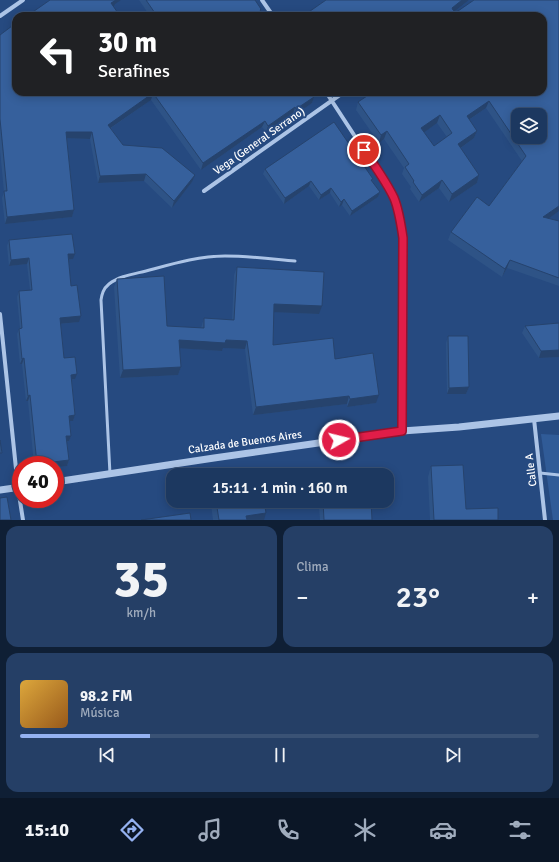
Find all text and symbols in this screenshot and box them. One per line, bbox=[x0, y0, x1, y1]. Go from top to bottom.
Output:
text: 30 m bbox=[98, 26, 157, 60]
icon: left bbox=[32, 28, 84, 80]
text: Serafines bbox=[98, 60, 170, 82]
street label: Vega (General Serrano) bbox=[211, 105, 307, 177]
map controls bbox=[511, 108, 547, 144]
button: layers bbox=[511, 108, 547, 144]
pin bbox=[347, 133, 381, 167]
icon: arrive bbox=[353, 139, 375, 161]
position arrow bbox=[318, 419, 360, 461]
street label: Calzada de Buenos Aires bbox=[187, 428, 303, 456]
street label: Calle A bbox=[523, 453, 539, 487]
speed limit sign: 40 bbox=[12, 456, 64, 508]
text: 15:11 · 1 min · 160 m bbox=[213, 479, 347, 497]
text: 35 bbox=[113, 547, 169, 611]
text: Clima bbox=[297, 559, 329, 575]
text: 23° bbox=[396, 579, 440, 616]
text: − bbox=[297, 584, 308, 611]
text: + bbox=[527, 584, 539, 611]
text: km/h bbox=[127, 605, 156, 621]
text: 98.2 FM bbox=[80, 687, 132, 705]
text: Música bbox=[80, 705, 120, 721]
icon: previous bbox=[96, 744, 118, 766]
icon: pause bbox=[269, 744, 291, 766]
icon: next bbox=[442, 744, 464, 766]
icon: directions bbox=[118, 816, 146, 844]
icon: music bbox=[196, 816, 224, 844]
icon: phone bbox=[274, 816, 302, 844]
icon: climate bbox=[351, 816, 379, 844]
icon: car bbox=[429, 816, 457, 844]
icon: filters bbox=[506, 816, 534, 844]
text: 15:10 bbox=[25, 819, 69, 841]

